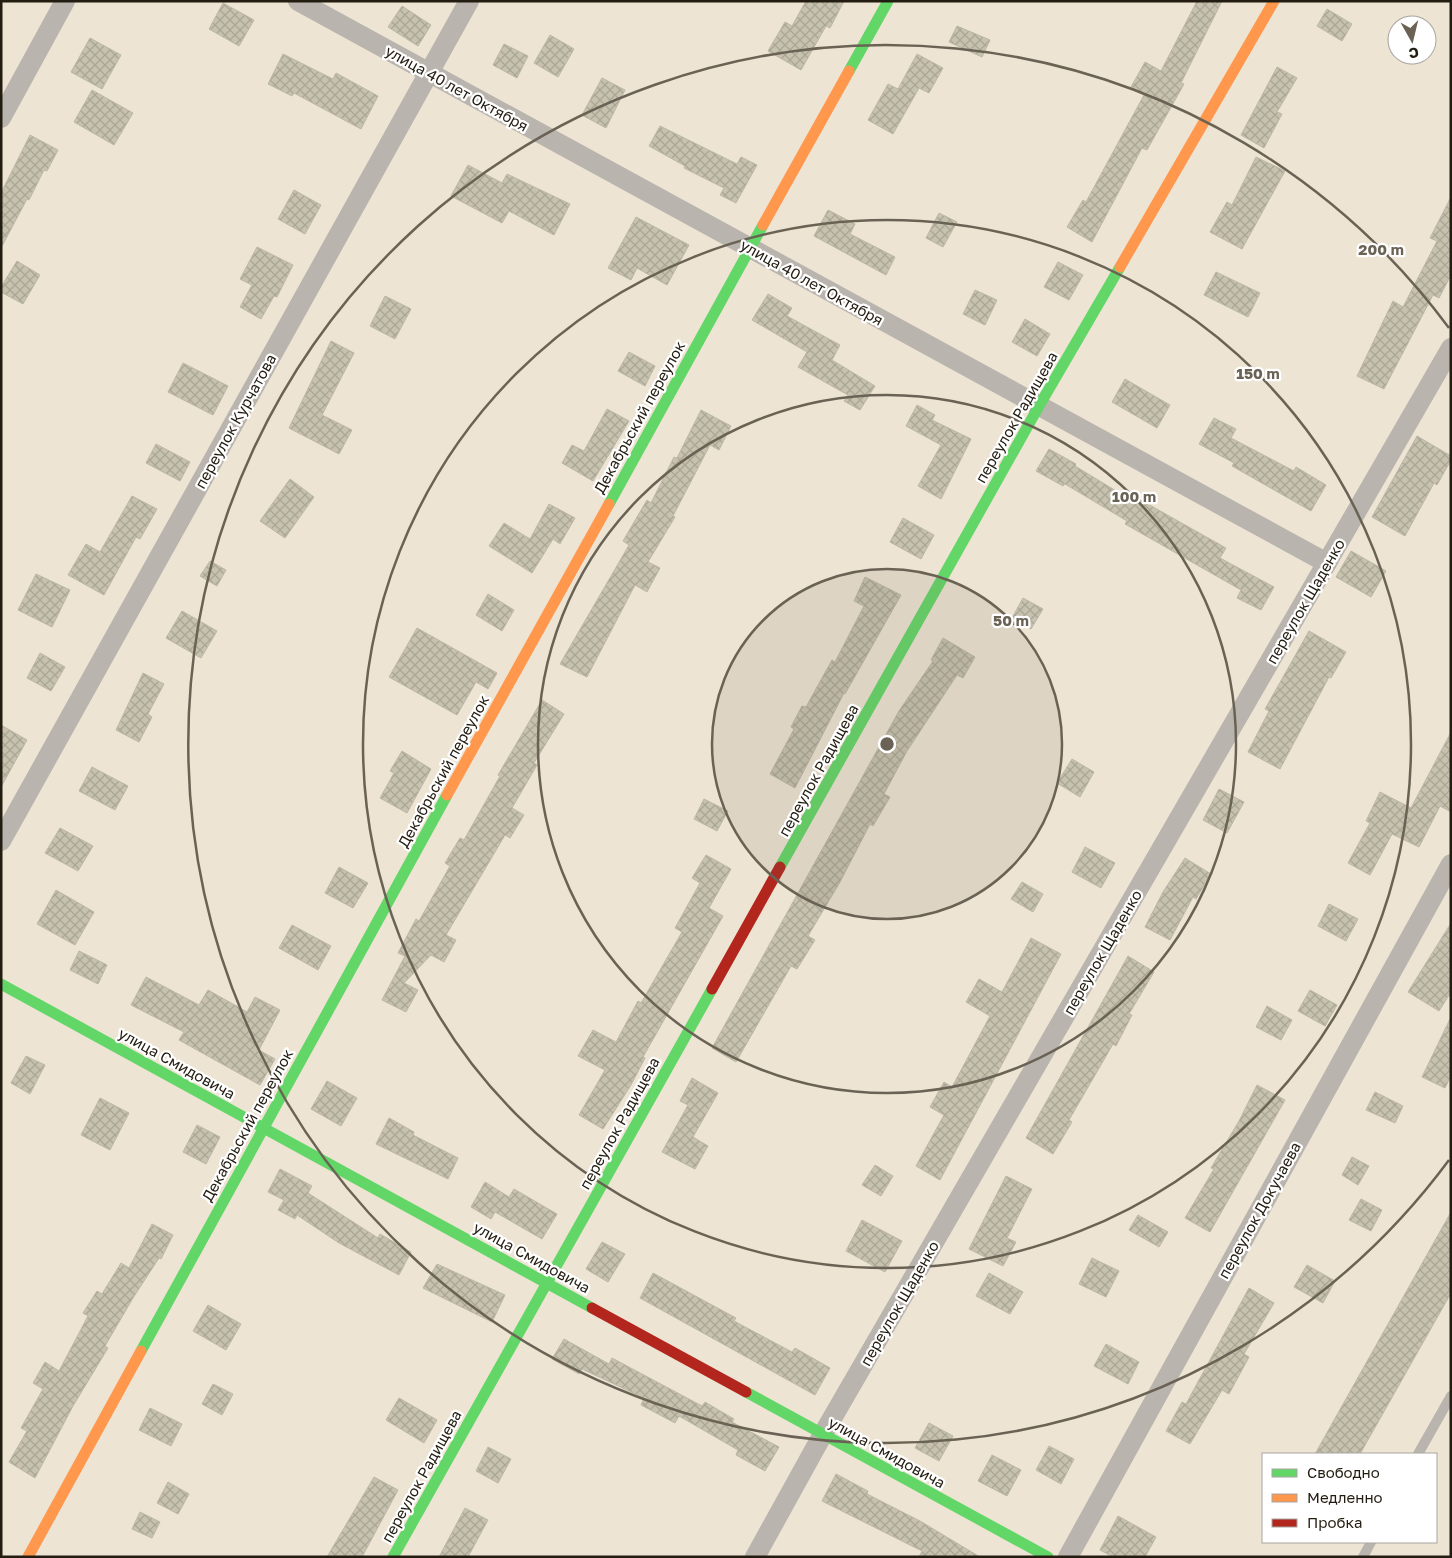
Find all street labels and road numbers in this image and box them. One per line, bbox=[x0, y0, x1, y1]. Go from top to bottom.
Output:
street label: улица 40 лет Октября bbox=[382, 41, 532, 135]
street label: улица 40 лет Октября bbox=[737, 235, 887, 329]
street label: Декабрьский переулок bbox=[590, 337, 689, 496]
street label: переулок Радищева bbox=[971, 348, 1061, 486]
street label: переулок Курчатова bbox=[191, 351, 279, 491]
street label: переулок Щаденко bbox=[1262, 535, 1348, 667]
street label: Декабрьский переулок bbox=[394, 691, 493, 850]
street label: переулок Радищева bbox=[774, 701, 862, 839]
street label: переулок Щаденко bbox=[1059, 886, 1145, 1018]
street label: улица Смидовича bbox=[116, 1024, 238, 1102]
street label: Декабрьский переулок bbox=[198, 1045, 297, 1204]
street label: переулок Радищева bbox=[575, 1054, 663, 1192]
street label: переулок Докучаева bbox=[1214, 1139, 1304, 1281]
street label: улица Смидовича bbox=[471, 1218, 593, 1296]
street label: переулок Щаденко bbox=[856, 1237, 942, 1369]
street label: переулок Радищева bbox=[377, 1407, 465, 1545]
street label: улица Смидовича bbox=[826, 1413, 948, 1491]

